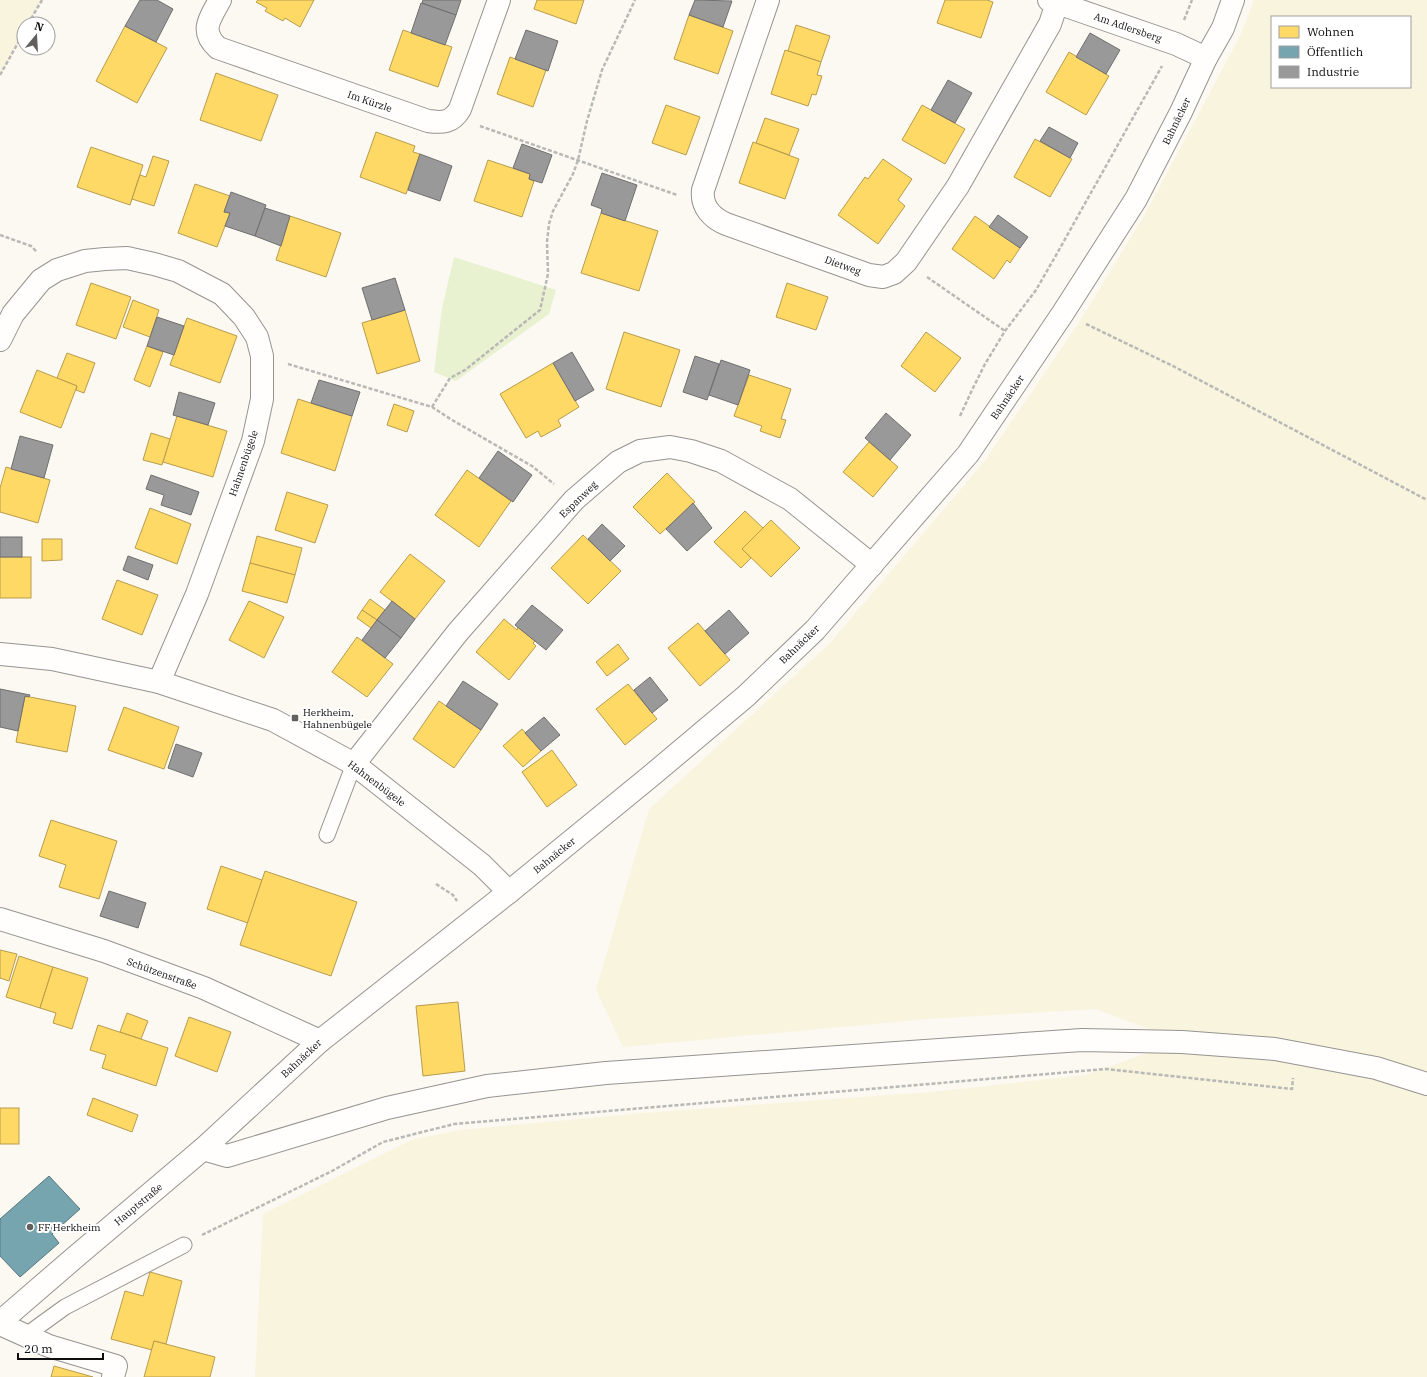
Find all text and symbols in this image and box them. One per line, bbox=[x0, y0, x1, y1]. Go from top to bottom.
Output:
street label: Am Adlersberg bbox=[1092, 10, 1164, 45]
north arrow bbox=[16, 16, 56, 56]
legend bbox=[1271, 16, 1411, 88]
text: N bbox=[33, 18, 46, 35]
text: Wohnen bbox=[1307, 24, 1354, 39]
text: Öffentlich bbox=[1307, 44, 1364, 59]
text: Industrie bbox=[1307, 64, 1359, 79]
street label: Im Kürzle bbox=[346, 88, 394, 115]
street label: Bahnäcker bbox=[1159, 95, 1194, 147]
street label: Dietweg bbox=[823, 253, 863, 278]
street label: Bahnäcker bbox=[988, 372, 1027, 422]
street label: Hahnenbügele bbox=[226, 428, 261, 498]
street label: Espanweg bbox=[557, 478, 600, 521]
street label: Bahnäcker bbox=[777, 622, 823, 667]
place label: Herkheim, Hahnenbügele bbox=[303, 706, 372, 731]
marker: Herkheim, Hahnenbügele bbox=[290, 713, 300, 723]
street label: Hahnenbügele bbox=[345, 757, 408, 809]
street label: Bahnäcker bbox=[530, 834, 579, 876]
street label: Schützenstraße bbox=[125, 955, 199, 992]
street label: Bahnäcker bbox=[278, 1036, 325, 1080]
street label: Hauptstraße bbox=[111, 1180, 165, 1228]
place label: FF Herkheim bbox=[38, 1221, 101, 1234]
marker: FF Herkheim bbox=[25, 1222, 35, 1232]
scale bar bbox=[18, 1335, 103, 1361]
text: 20 m bbox=[24, 1341, 53, 1356]

